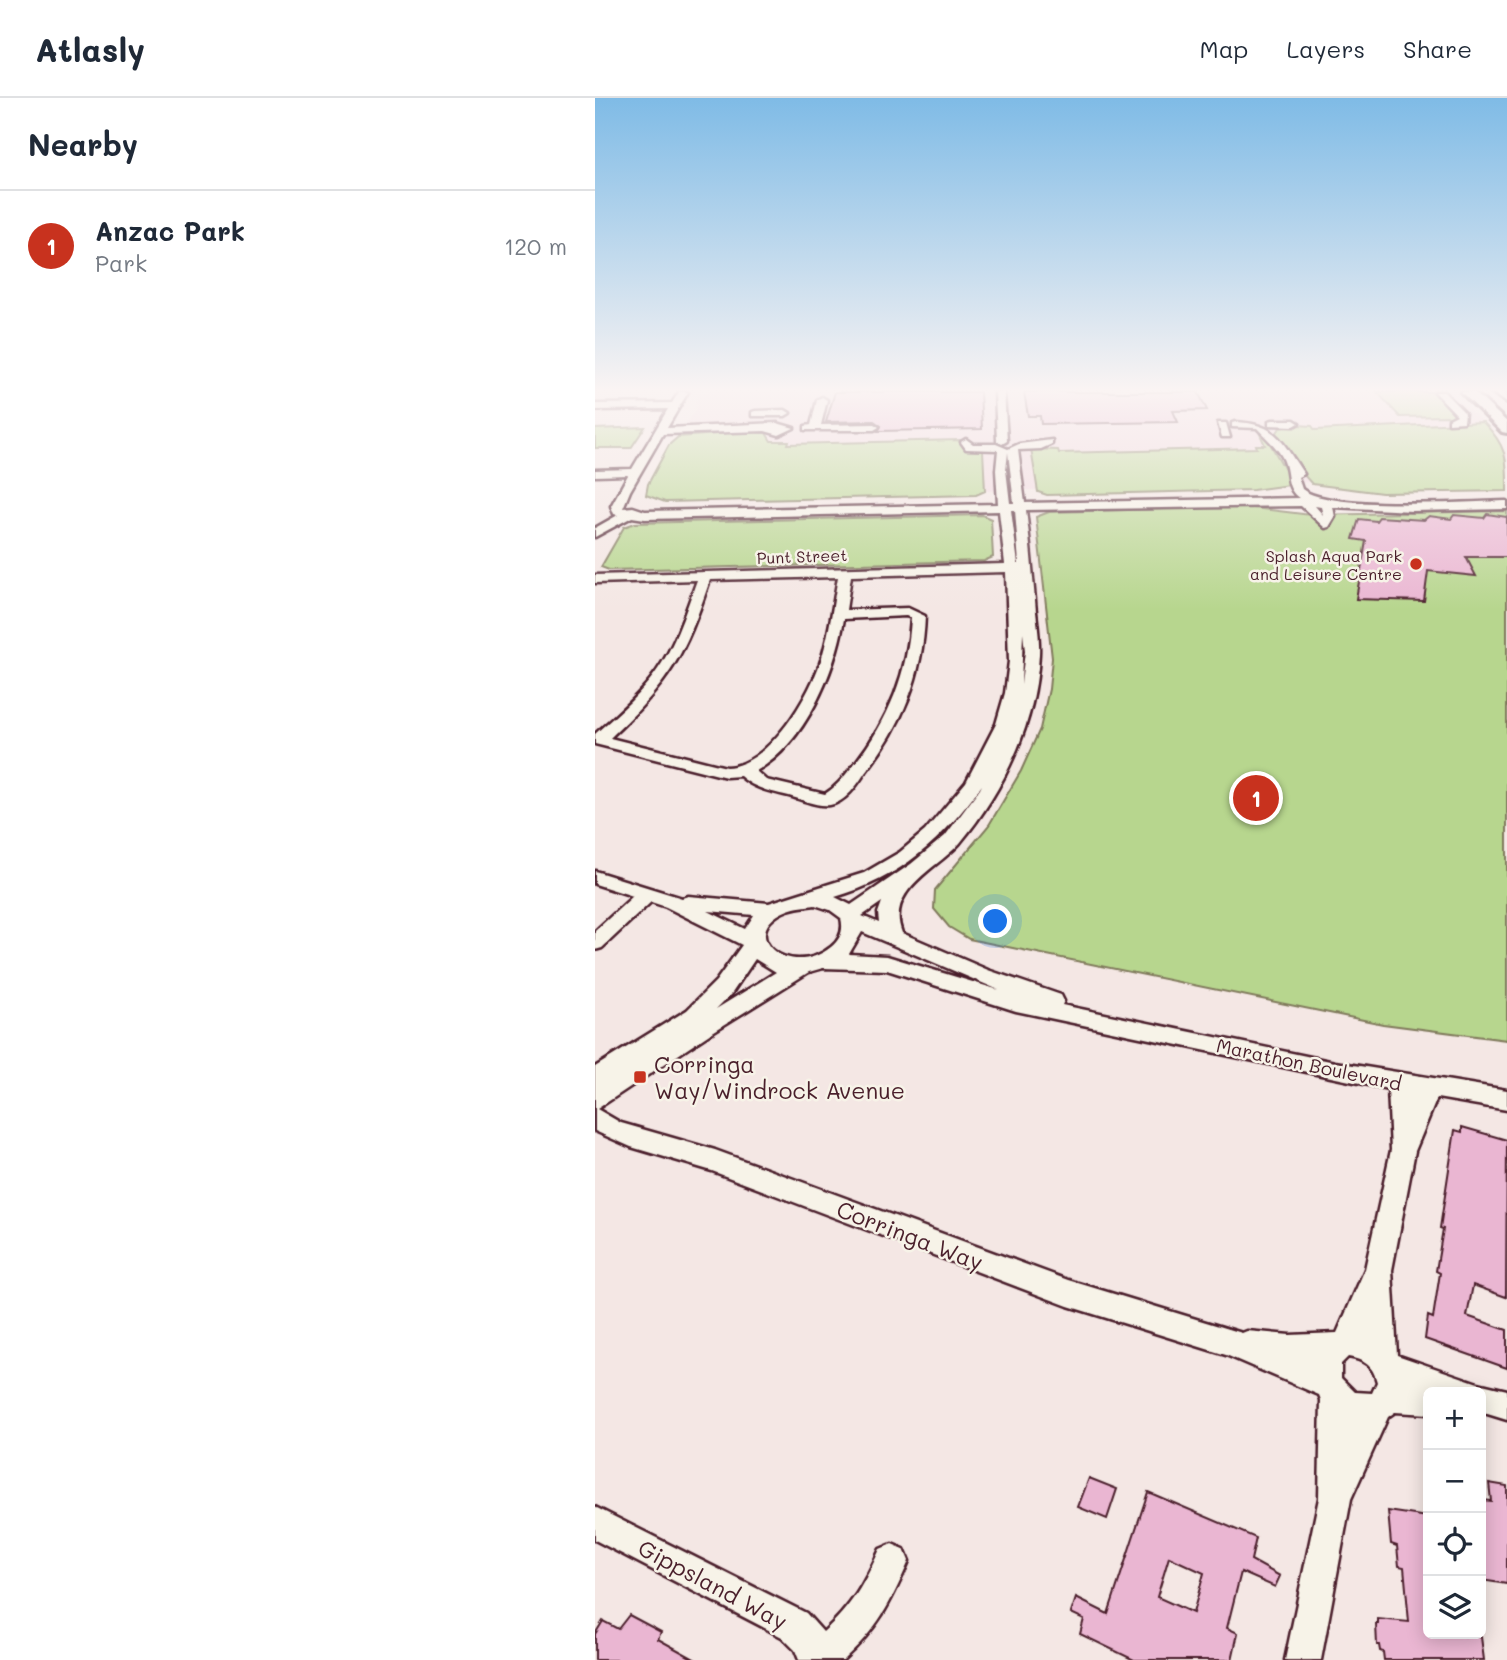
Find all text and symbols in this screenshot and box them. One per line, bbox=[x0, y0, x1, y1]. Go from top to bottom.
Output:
text: Atlasly bbox=[35, 27, 145, 70]
text: Map bbox=[1200, 33, 1248, 64]
text: Layers bbox=[1286, 33, 1365, 64]
text: Share bbox=[1403, 33, 1472, 64]
text: Nearby bbox=[28, 124, 138, 164]
text: Anzac Park bbox=[95, 214, 245, 248]
text: 1 bbox=[46, 231, 56, 261]
text: 120 m bbox=[504, 231, 567, 261]
text: Park bbox=[95, 248, 147, 278]
street label: Punt Street bbox=[756, 544, 848, 568]
place label: Splash Aqua Park and Leisure Centre bbox=[1250, 545, 1402, 584]
marker: Splash Aqua Park and Leisure Centre bbox=[1408, 556, 1424, 572]
pin: 1 bbox=[1233, 772, 1279, 824]
your location bbox=[978, 904, 1012, 938]
street label: Marathon Boulevard bbox=[1214, 1032, 1404, 1096]
place label: Corringa Way/Windrock Avenue bbox=[654, 1049, 905, 1105]
marker: Corringa Way/Windrock Avenue bbox=[632, 1069, 648, 1085]
street label: Corringa Way bbox=[833, 1193, 987, 1277]
map controls bbox=[1423, 1387, 1486, 1639]
button: + bbox=[1423, 1387, 1486, 1450]
button: − bbox=[1423, 1450, 1486, 1513]
button: locate bbox=[1423, 1513, 1486, 1576]
street label: Gippsland Way bbox=[633, 1532, 793, 1636]
button: layers bbox=[1423, 1576, 1486, 1639]

